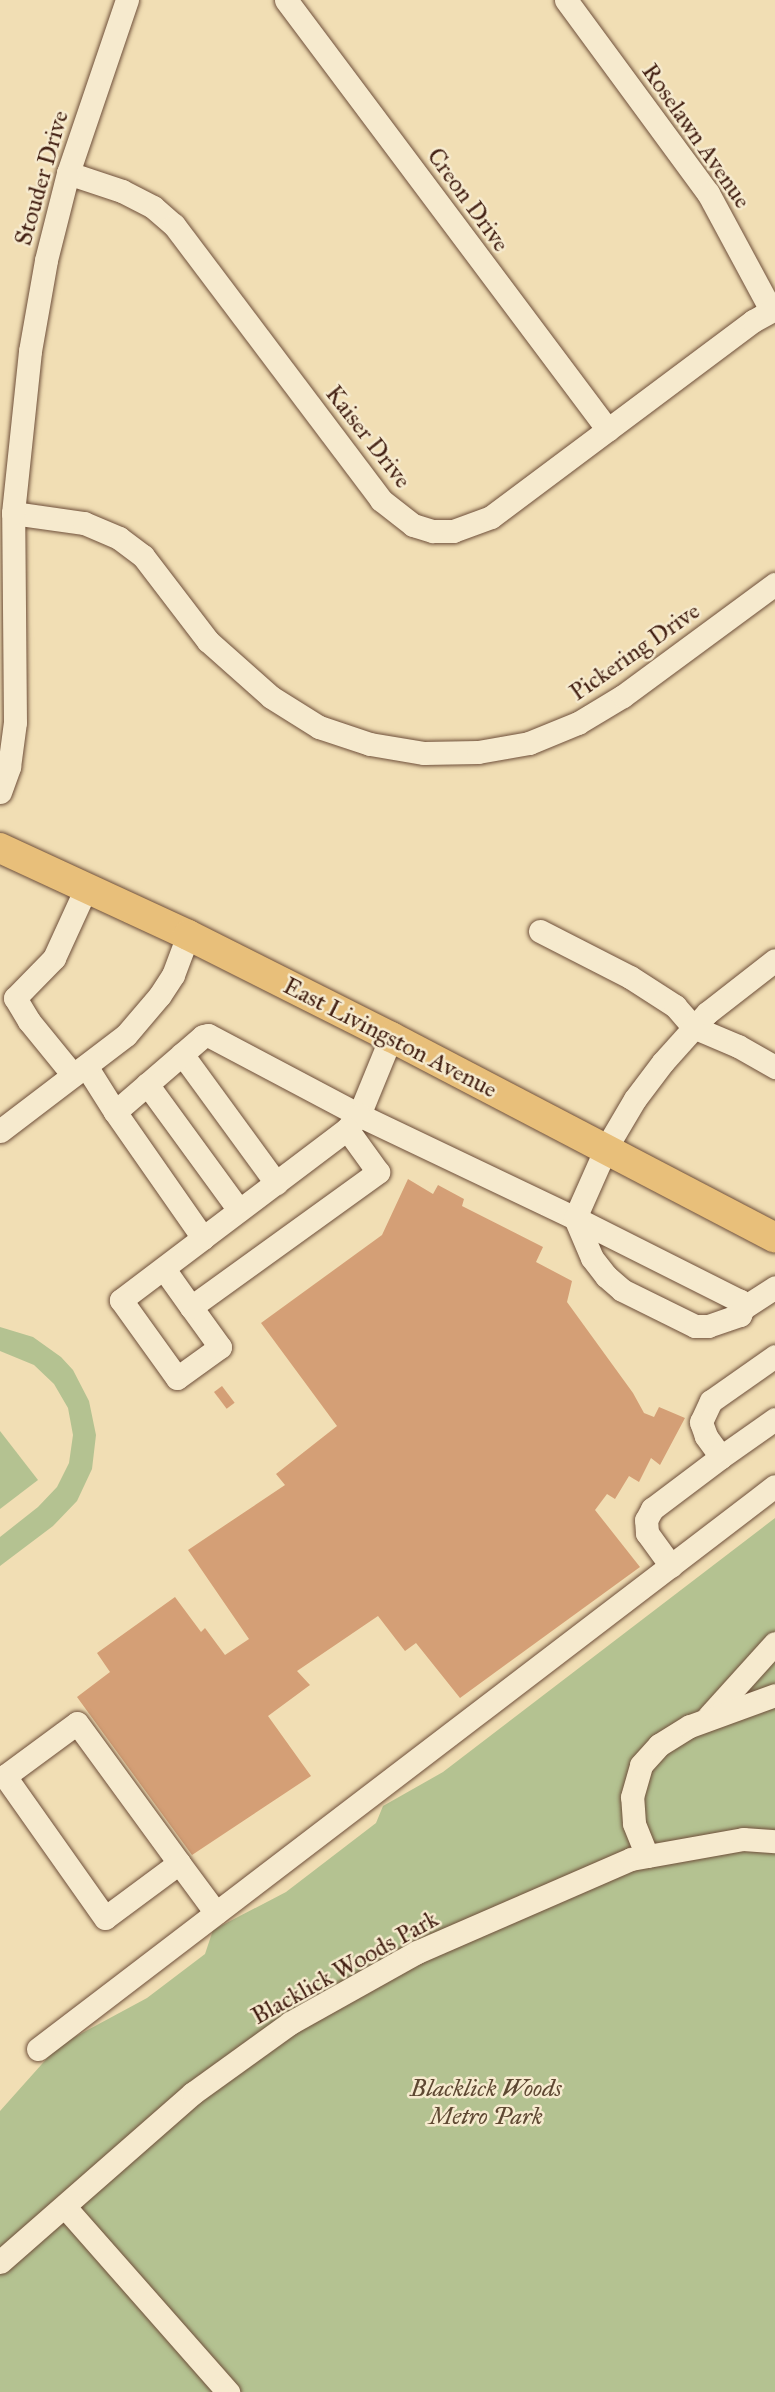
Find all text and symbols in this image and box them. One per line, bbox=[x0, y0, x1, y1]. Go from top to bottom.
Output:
street label: Roselawn Avenue bbox=[635, 58, 757, 214]
street label: Stouder Drive bbox=[9, 107, 75, 249]
street label: Creon Drive bbox=[421, 143, 515, 257]
street label: Kaiser Drive bbox=[319, 380, 417, 494]
street label: Pickering Drive bbox=[565, 597, 705, 707]
street label: East Livingston Avenue bbox=[278, 972, 502, 1104]
street label: Blacklick Woods Park bbox=[247, 1905, 443, 2031]
park label: Blacklick Woods Metro Park bbox=[410, 2075, 562, 2131]

